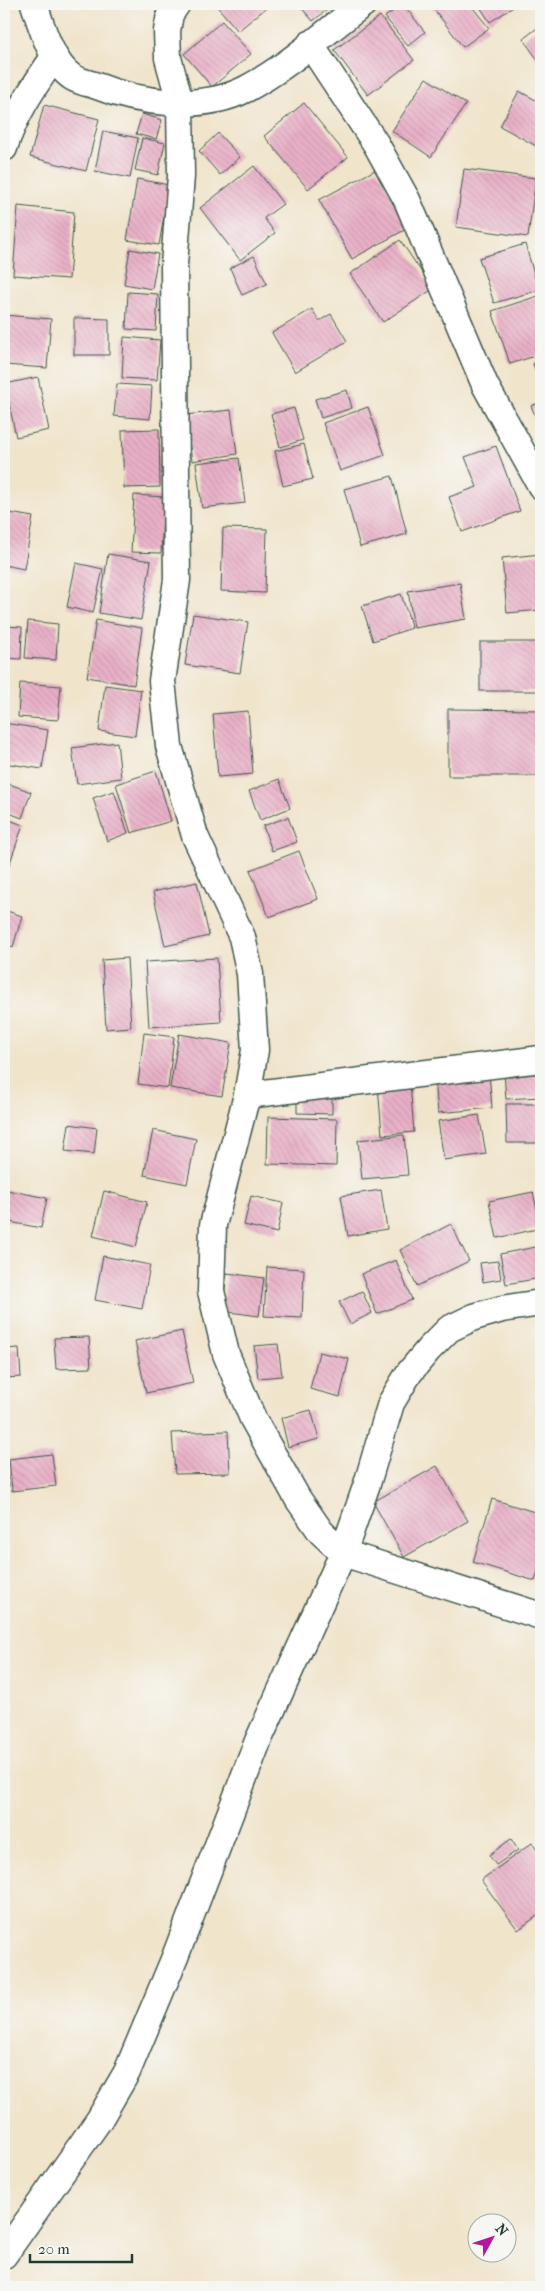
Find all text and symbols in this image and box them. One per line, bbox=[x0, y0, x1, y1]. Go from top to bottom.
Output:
north arrow bbox=[468, 2214, 518, 2264]
text: N bbox=[492, 2220, 512, 2240]
scale bar bbox=[30, 2231, 132, 2263]
text: 20 m bbox=[38, 2240, 70, 2258]

